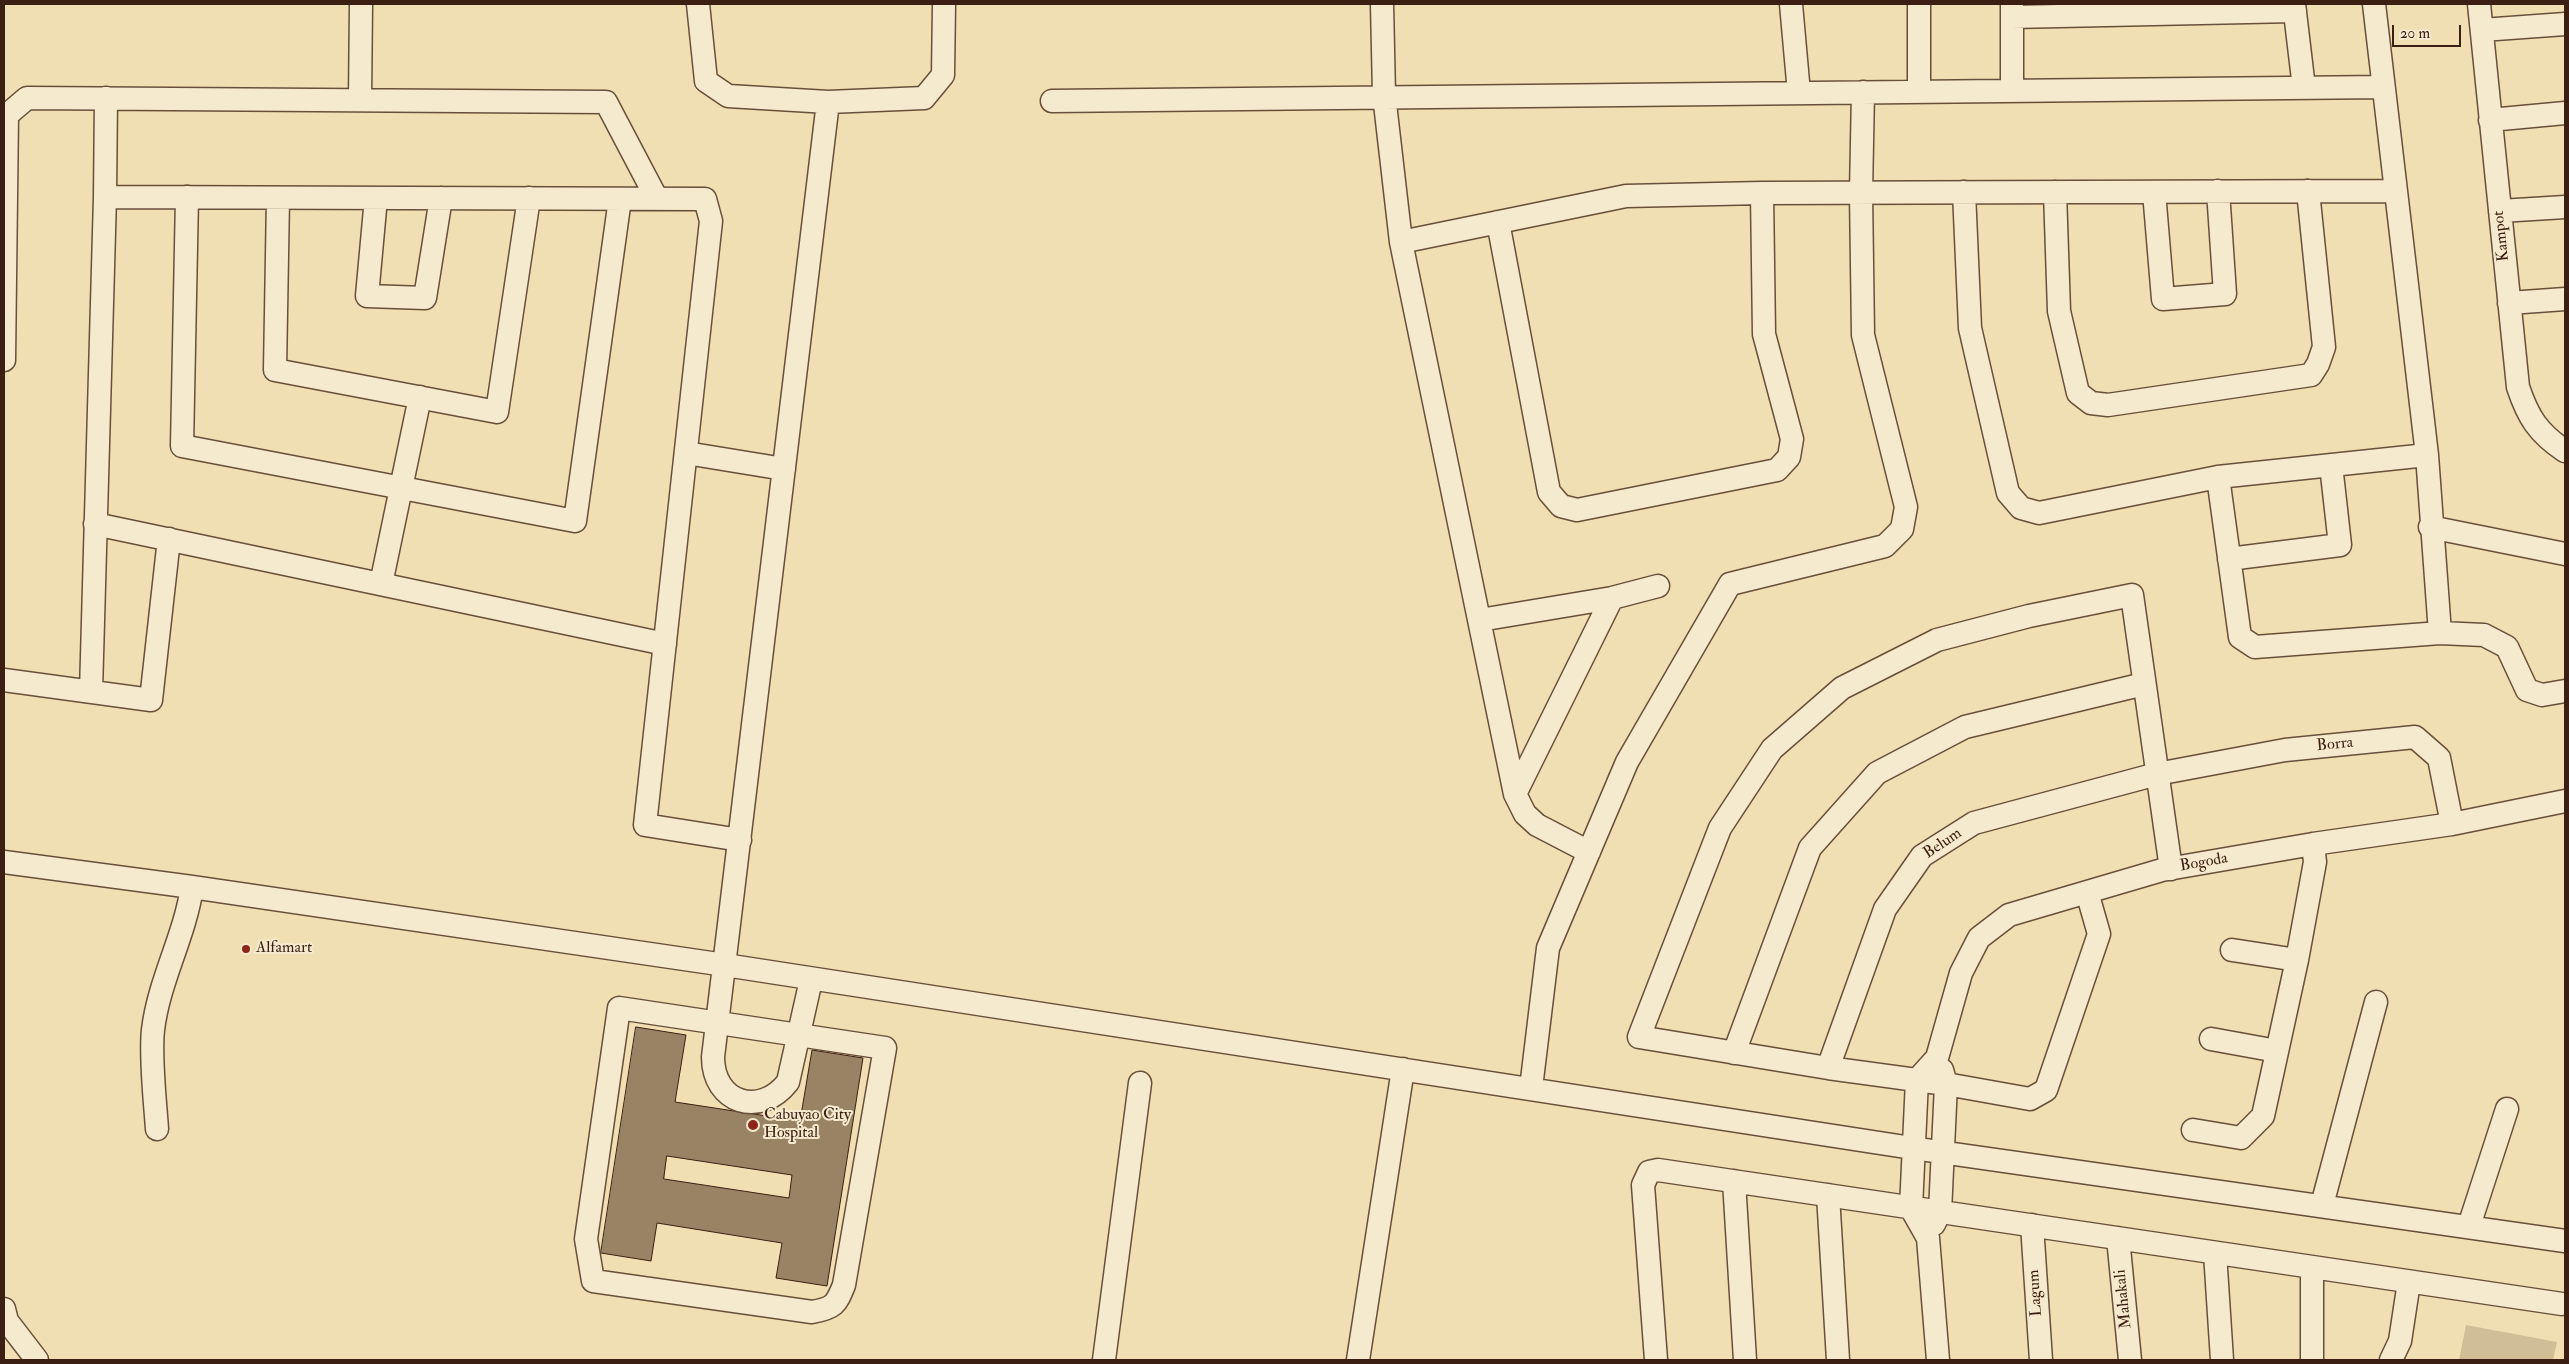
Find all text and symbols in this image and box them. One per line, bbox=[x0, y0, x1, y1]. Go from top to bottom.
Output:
scale bar bbox=[2394, 15, 2463, 47]
text: 20 m bbox=[2400, 24, 2430, 43]
street label: Kampot bbox=[2490, 210, 2514, 262]
street label: Borra bbox=[2316, 734, 2354, 756]
street label: Belum bbox=[1920, 824, 1966, 864]
street label: Bogoda bbox=[2179, 849, 2229, 877]
place label: Alfamart bbox=[256, 939, 312, 959]
marker: Alfamart bbox=[240, 943, 252, 955]
place label: Cabuyao City Hospital bbox=[764, 1106, 851, 1144]
marker: Cabuyao City Hospital bbox=[746, 1118, 760, 1132]
street label: Mahakali bbox=[2111, 1268, 2137, 1330]
street label: Lagum bbox=[2025, 1269, 2047, 1317]

